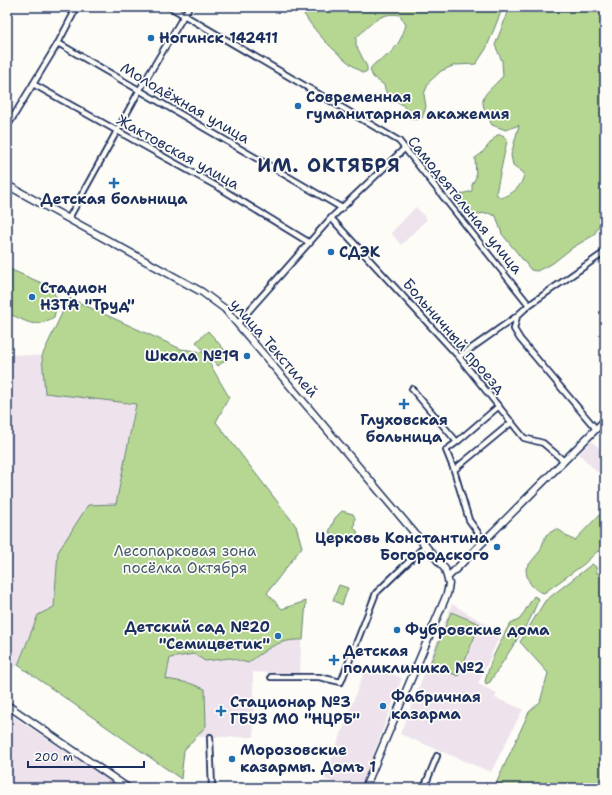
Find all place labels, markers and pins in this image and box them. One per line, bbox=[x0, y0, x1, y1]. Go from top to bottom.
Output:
place label: Ногинск 142411 bbox=[159, 28, 278, 48]
marker: Ногинск 142411 bbox=[146, 33, 156, 43]
place label: Современная гуманитарная акажемия bbox=[306, 87, 510, 124]
marker: Современная гуманитарная акажемия bbox=[293, 101, 303, 111]
marker: Детская больница bbox=[108, 177, 120, 189]
place label: Детская больница bbox=[41, 189, 188, 209]
place label: СДЭК bbox=[339, 242, 381, 262]
marker: СДЭК bbox=[326, 247, 336, 257]
place label: Стадион НЗТА "Труд" bbox=[40, 278, 135, 315]
marker: Стадион НЗТА "Труд" bbox=[27, 292, 37, 302]
place label: Школа №19 bbox=[145, 346, 239, 366]
marker: Школа №19 bbox=[242, 351, 252, 361]
marker: Глуховская больница bbox=[398, 398, 410, 410]
place label: Глуховская больница bbox=[360, 410, 448, 447]
place label: Церковь Константина Богородского bbox=[315, 528, 490, 565]
marker: Церковь Константина Богородского bbox=[492, 542, 502, 552]
place label: Детский сад №20 "Семицветик" bbox=[124, 617, 270, 654]
place label: Фубровские дома bbox=[405, 620, 550, 640]
marker: Фубровские дома bbox=[392, 625, 402, 635]
marker: Детский сад №20 "Семицветик" bbox=[273, 631, 283, 641]
place label: Детская поликлиника №2 bbox=[343, 641, 485, 678]
marker: Детская поликлиника №2 bbox=[328, 654, 340, 666]
place label: Фабричная казарма bbox=[391, 687, 481, 724]
place label: Стационар №3 ГБУЗ МО "НЦРБ" bbox=[230, 692, 360, 729]
marker: Фабричная казарма bbox=[378, 701, 388, 711]
marker: Стационар №3 ГБУЗ МО "НЦРБ" bbox=[215, 705, 227, 717]
place label: Морозовские казармы. Домъ 1 bbox=[240, 740, 376, 777]
marker: Морозовские казармы. Домъ 1 bbox=[227, 754, 237, 764]

